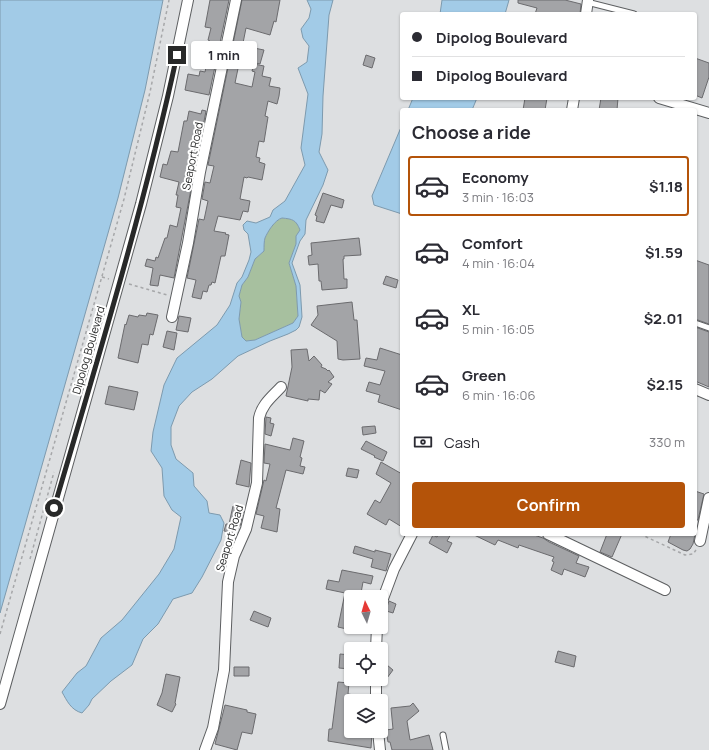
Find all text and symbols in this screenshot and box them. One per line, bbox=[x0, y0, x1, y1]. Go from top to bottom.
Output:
text: Dipolog Boulevard bbox=[436, 27, 568, 48]
callout: 1 min bbox=[191, 41, 257, 69]
route end bbox=[168, 46, 186, 64]
text: 1 min bbox=[208, 46, 240, 64]
text: Dipolog Boulevard bbox=[436, 65, 568, 86]
text: Choose a ride bbox=[412, 120, 531, 144]
street label: Seaport Road bbox=[178, 121, 206, 191]
text: Economy bbox=[462, 167, 529, 188]
icon: car bbox=[414, 168, 450, 204]
text: $1.18 bbox=[649, 176, 683, 197]
text: 3 min · 16:03 bbox=[462, 188, 534, 206]
text: Comfort bbox=[462, 233, 523, 254]
icon: car bbox=[414, 234, 450, 270]
text: $1.59 bbox=[645, 242, 683, 263]
text: 4 min · 16:04 bbox=[462, 254, 535, 272]
text: XL bbox=[462, 299, 480, 320]
icon: car bbox=[414, 300, 450, 336]
street label: Dipolog Boulevard bbox=[68, 304, 108, 396]
text: $2.01 bbox=[644, 308, 683, 329]
text: 5 min · 16:05 bbox=[462, 320, 535, 338]
text: Green bbox=[462, 365, 506, 386]
icon: car bbox=[414, 366, 450, 402]
text: $2.15 bbox=[647, 374, 683, 395]
text: 6 min · 16:06 bbox=[462, 386, 536, 404]
icon: cash bbox=[412, 431, 434, 453]
text: Cash bbox=[444, 432, 480, 453]
text: 330 m bbox=[649, 433, 685, 451]
button: Confirm bbox=[412, 482, 685, 528]
route start bbox=[45, 499, 63, 517]
street label: Seaport Road bbox=[212, 503, 246, 573]
north arrow bbox=[344, 590, 388, 634]
map controls bbox=[344, 590, 388, 738]
button: locate bbox=[344, 642, 388, 686]
button: layers bbox=[344, 694, 388, 738]

